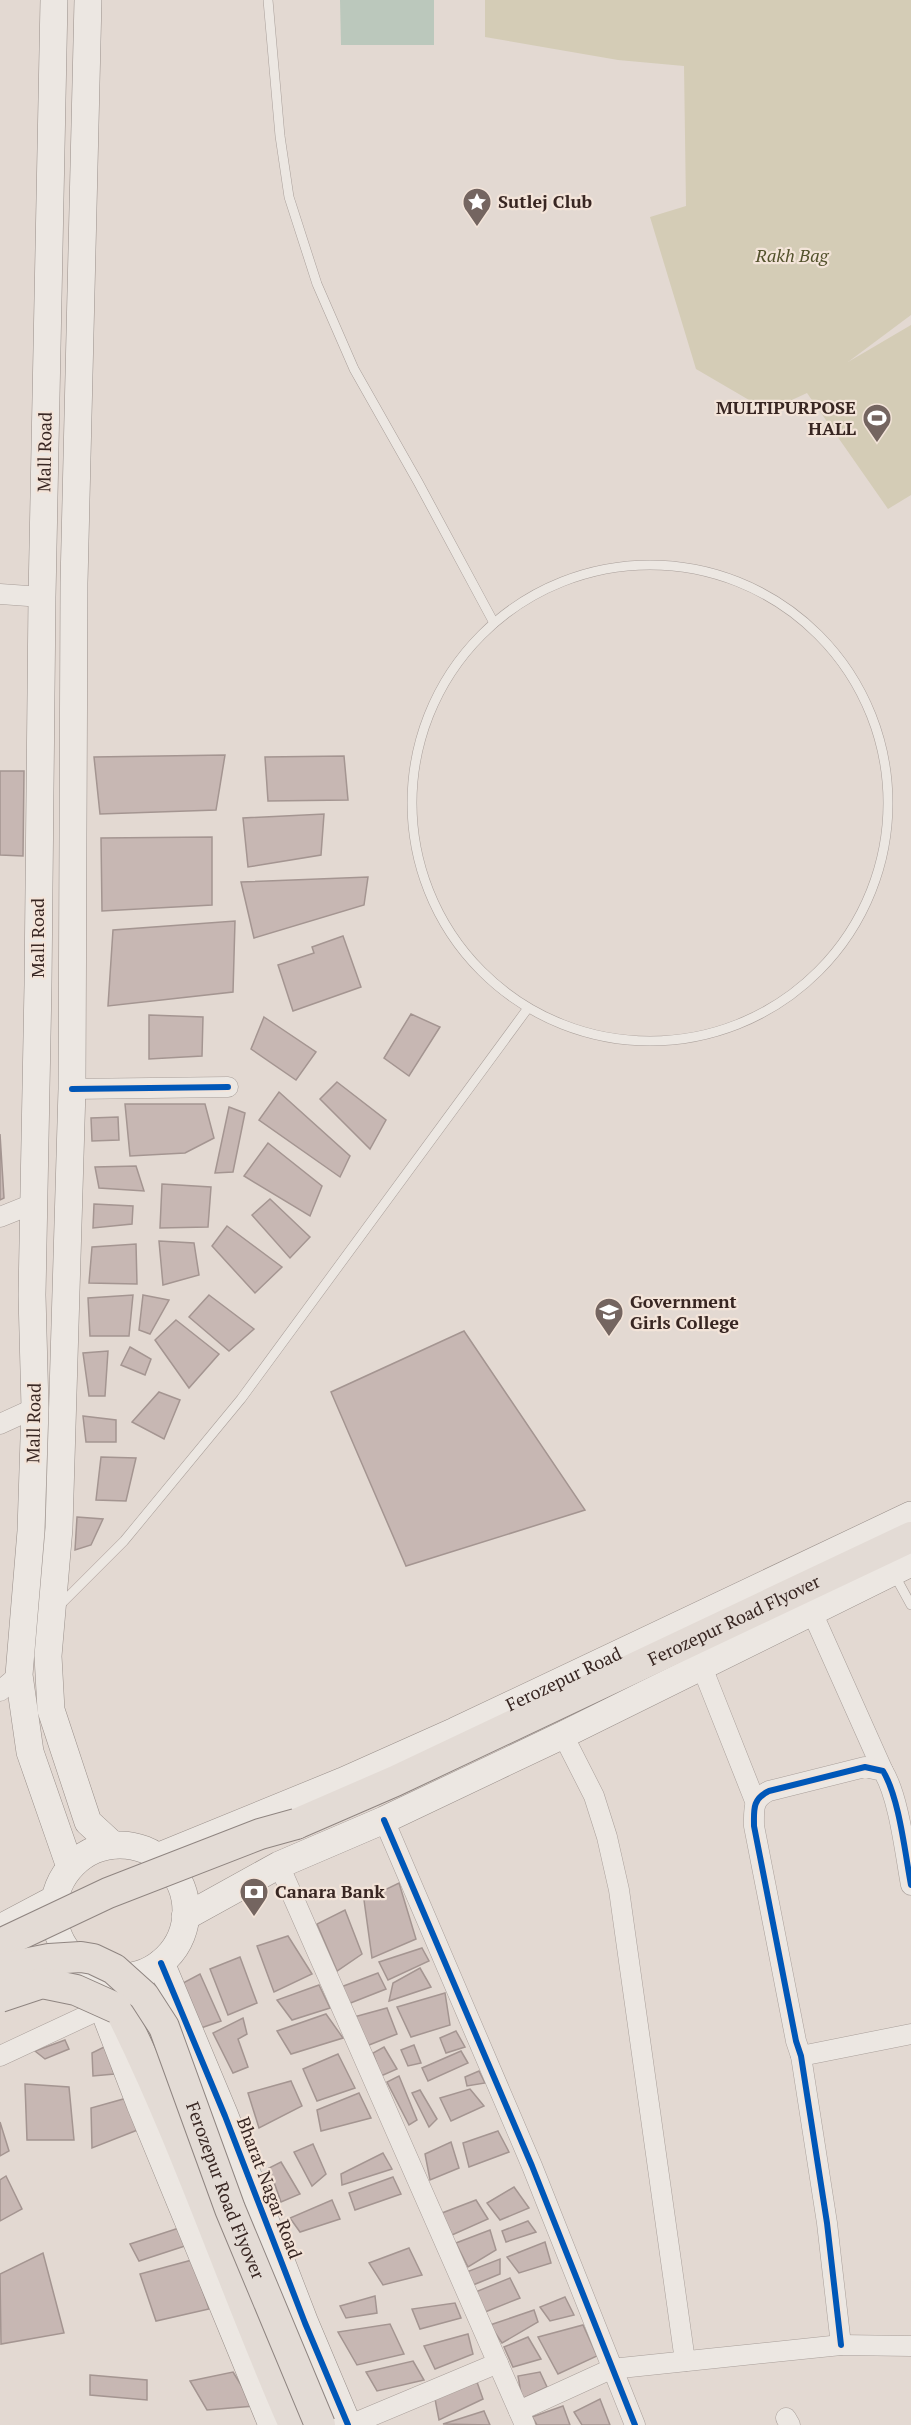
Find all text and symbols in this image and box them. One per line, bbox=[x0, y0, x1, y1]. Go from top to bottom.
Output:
place icon: Sutlej Club bbox=[461, 186, 493, 228]
place label: Sutlej Club bbox=[498, 189, 593, 213]
park label: Rakh Bag bbox=[755, 243, 830, 267]
place label: MULTIPURPOSE HALL bbox=[716, 395, 857, 440]
sports icon: MULTIPURPOSE HALL bbox=[861, 402, 893, 444]
street label: Mall Road bbox=[31, 412, 57, 492]
street label: Mall Road bbox=[25, 898, 49, 978]
place label: Government Girls College bbox=[630, 1289, 739, 1334]
school or university icon: Government Girls College bbox=[593, 1296, 625, 1338]
street label: Mall Road bbox=[20, 1383, 46, 1463]
street label: Ferozepur Road Flyover bbox=[644, 1569, 824, 1671]
street label: Ferozepur Road bbox=[502, 1641, 625, 1716]
bank icon: Canara Bank bbox=[238, 1876, 270, 1918]
place label: Canara Bank bbox=[275, 1879, 385, 1903]
street label: Ferozepur Road Flyover bbox=[181, 2098, 271, 2283]
street label: Bharat Nagar Road bbox=[232, 2113, 308, 2262]

